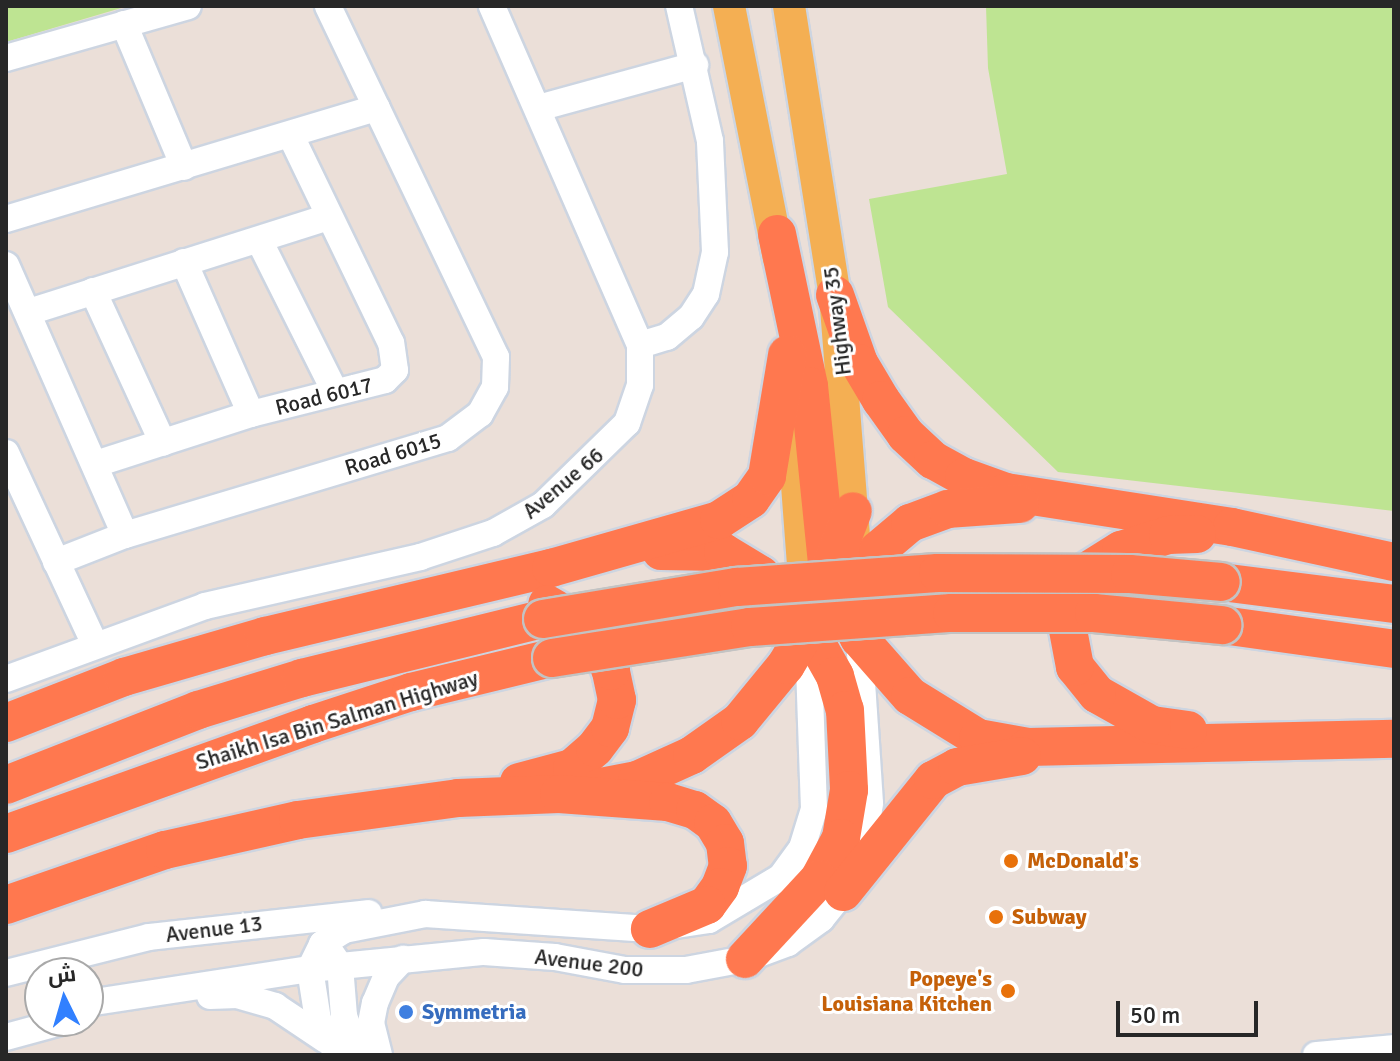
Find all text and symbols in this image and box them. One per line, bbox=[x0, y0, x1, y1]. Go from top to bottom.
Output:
street label: Highway 35 bbox=[817, 265, 857, 377]
street label: Road 6017 bbox=[273, 371, 375, 421]
street label: Road 6015 bbox=[342, 427, 444, 481]
street label: Avenue 66 bbox=[517, 442, 609, 524]
street label: Shaikh Isa Bin Salman Highway bbox=[193, 664, 481, 776]
place label: McDonald's bbox=[1027, 848, 1139, 874]
marker: McDonald's bbox=[1002, 852, 1020, 870]
place label: Subway bbox=[1012, 904, 1087, 930]
marker: Subway bbox=[987, 908, 1005, 926]
street label: Avenue 13 bbox=[164, 910, 264, 948]
street label: Avenue 200 bbox=[533, 943, 645, 983]
north arrow bbox=[24, 957, 104, 1037]
text: ش bbox=[47, 960, 77, 989]
place label: Popeye's Louisiana Kitchen bbox=[821, 965, 992, 1016]
marker: Popeye's Louisiana Kitchen bbox=[999, 982, 1017, 1000]
scale bar bbox=[1120, 985, 1262, 1035]
place label: Symmetria bbox=[422, 999, 527, 1025]
text: 50 m bbox=[1130, 1000, 1180, 1030]
marker: Symmetria bbox=[397, 1003, 415, 1021]

